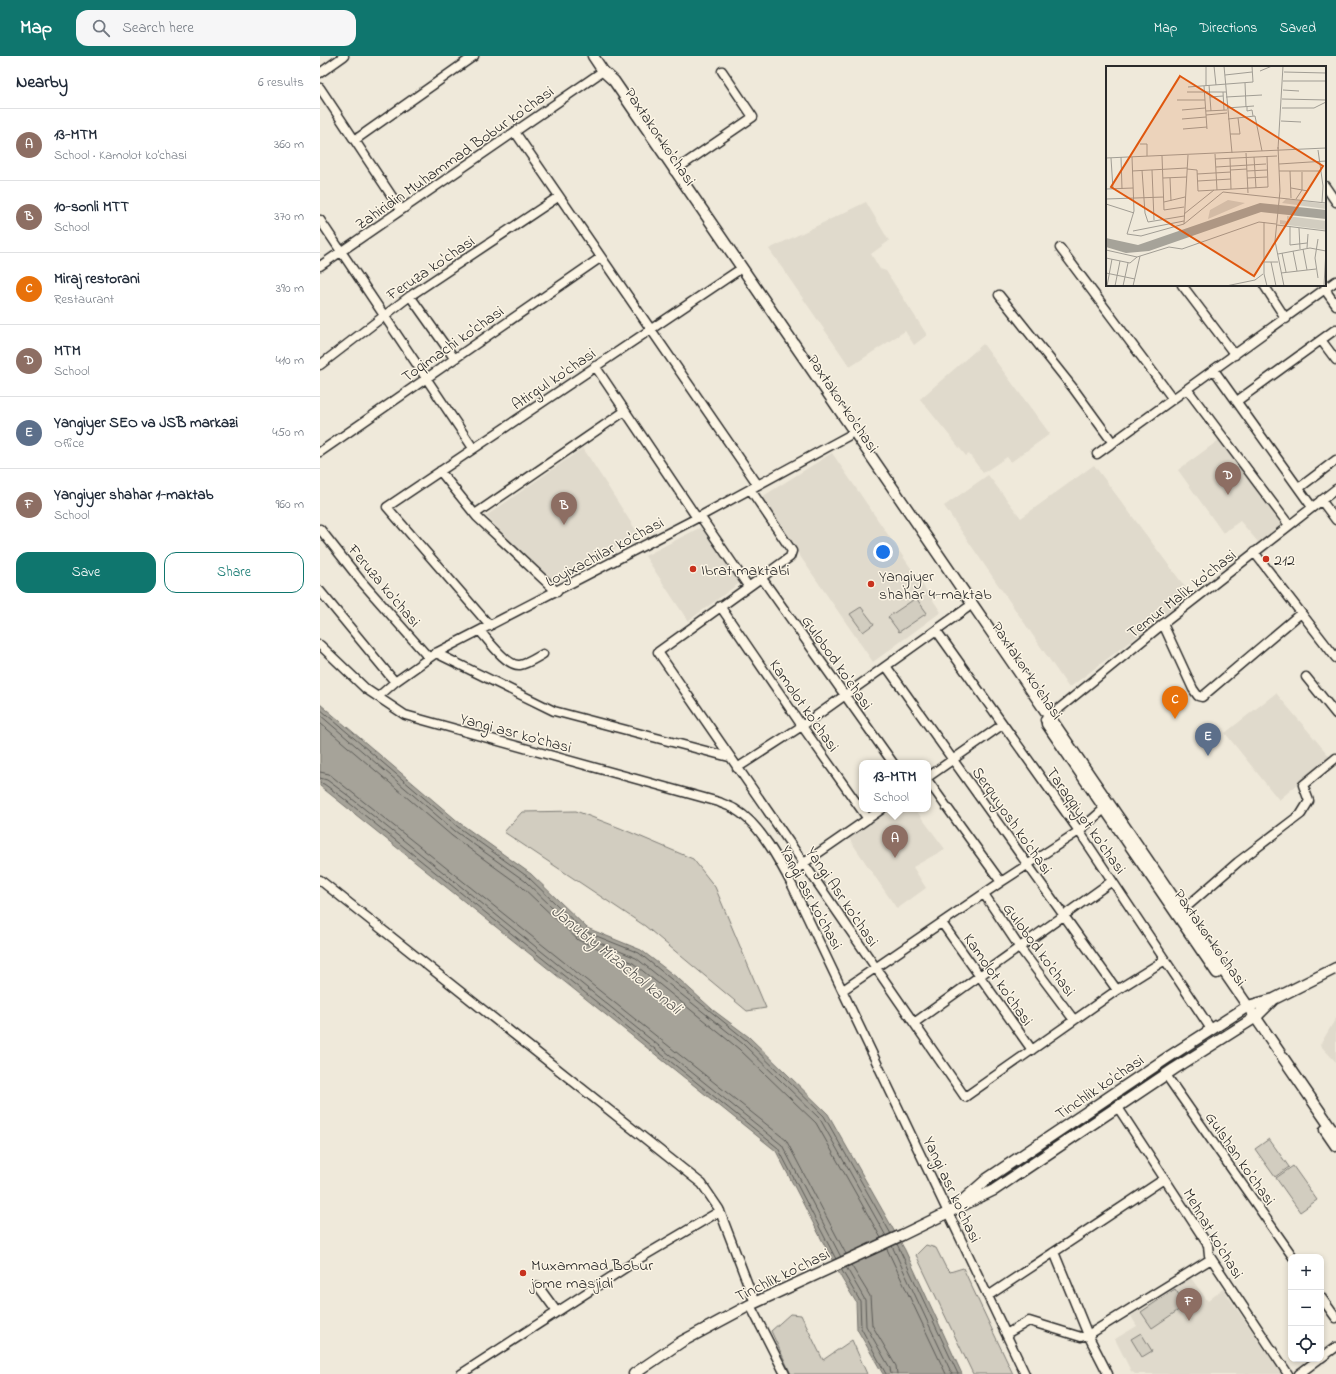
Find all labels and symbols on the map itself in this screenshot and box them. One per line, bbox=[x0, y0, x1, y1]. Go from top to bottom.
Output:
inset map bbox=[1106, 66, 1326, 286]
street label: Zahiridin Muhammad Bobur ko'chasi bbox=[351, 81, 560, 237]
street label: Paxtakor ko'chasi bbox=[618, 83, 701, 191]
street label: Feruza ko'chasi bbox=[381, 230, 480, 308]
street label: Toqimachi ko'chasi bbox=[397, 300, 509, 389]
street label: Atirgul ko'chasi bbox=[507, 342, 601, 417]
street label: Paxtakor ko'chasi bbox=[801, 350, 884, 458]
pin: D bbox=[1215, 462, 1241, 495]
pin: B bbox=[551, 492, 577, 525]
street label: Loyixachilar ko'chasi bbox=[541, 511, 669, 594]
street label: Feruza ko'chasi bbox=[341, 539, 426, 633]
your location bbox=[873, 542, 893, 562]
street label: Temur Malik ko'chasi bbox=[1122, 544, 1242, 645]
place label: 212 bbox=[1274, 549, 1295, 573]
marker: 212 bbox=[1261, 554, 1271, 564]
place label: Ibrat maktabi bbox=[701, 559, 790, 583]
marker: Ibrat maktabi bbox=[688, 564, 698, 574]
place label: Yangiyer shahar 4-maktab bbox=[879, 565, 992, 607]
marker: Yangiyer shahar 4-maktab bbox=[866, 579, 876, 589]
street label: Gulobod ko'chasi bbox=[795, 611, 878, 715]
street label: Paxtakor ko'chasi bbox=[985, 617, 1068, 725]
street label: Kamolot ko'chasi bbox=[762, 655, 844, 758]
pin: C bbox=[1162, 686, 1188, 719]
street label: Yangi asr ko'chasi bbox=[457, 707, 574, 760]
pin: E bbox=[1195, 723, 1221, 756]
street label: Serquyosh ko'chasi bbox=[965, 762, 1058, 880]
street label: Taraqqiyot ko'chasi bbox=[1039, 763, 1131, 880]
pin: A bbox=[882, 825, 908, 858]
street label: Yangi asr ko'chasi bbox=[773, 842, 848, 954]
street label: Yangi Asr ko'chasi bbox=[799, 842, 884, 952]
street label: Paxtakor ko'chasi bbox=[1167, 885, 1252, 992]
street label: Gulobod ko'chasi bbox=[996, 898, 1081, 1002]
water label: Janubiy Mizachol kanali bbox=[545, 899, 688, 1023]
street label: Kamolot ko'chasi bbox=[956, 929, 1038, 1032]
street label: Tinchlik ko'chasi bbox=[1051, 1049, 1149, 1126]
street label: Gulshan ko'chasi bbox=[1198, 1107, 1281, 1211]
street label: Yangi asr ko'chasi bbox=[916, 1133, 986, 1247]
street label: Mehnat ko'chasi bbox=[1176, 1184, 1249, 1284]
street label: Tinchlik ko'chasi bbox=[732, 1242, 834, 1309]
place label: Muxammad Bobur jome masjidi bbox=[529, 1254, 653, 1296]
marker: Muxammad Bobur jome masjidi bbox=[518, 1268, 528, 1278]
pin: F bbox=[1176, 1288, 1202, 1321]

